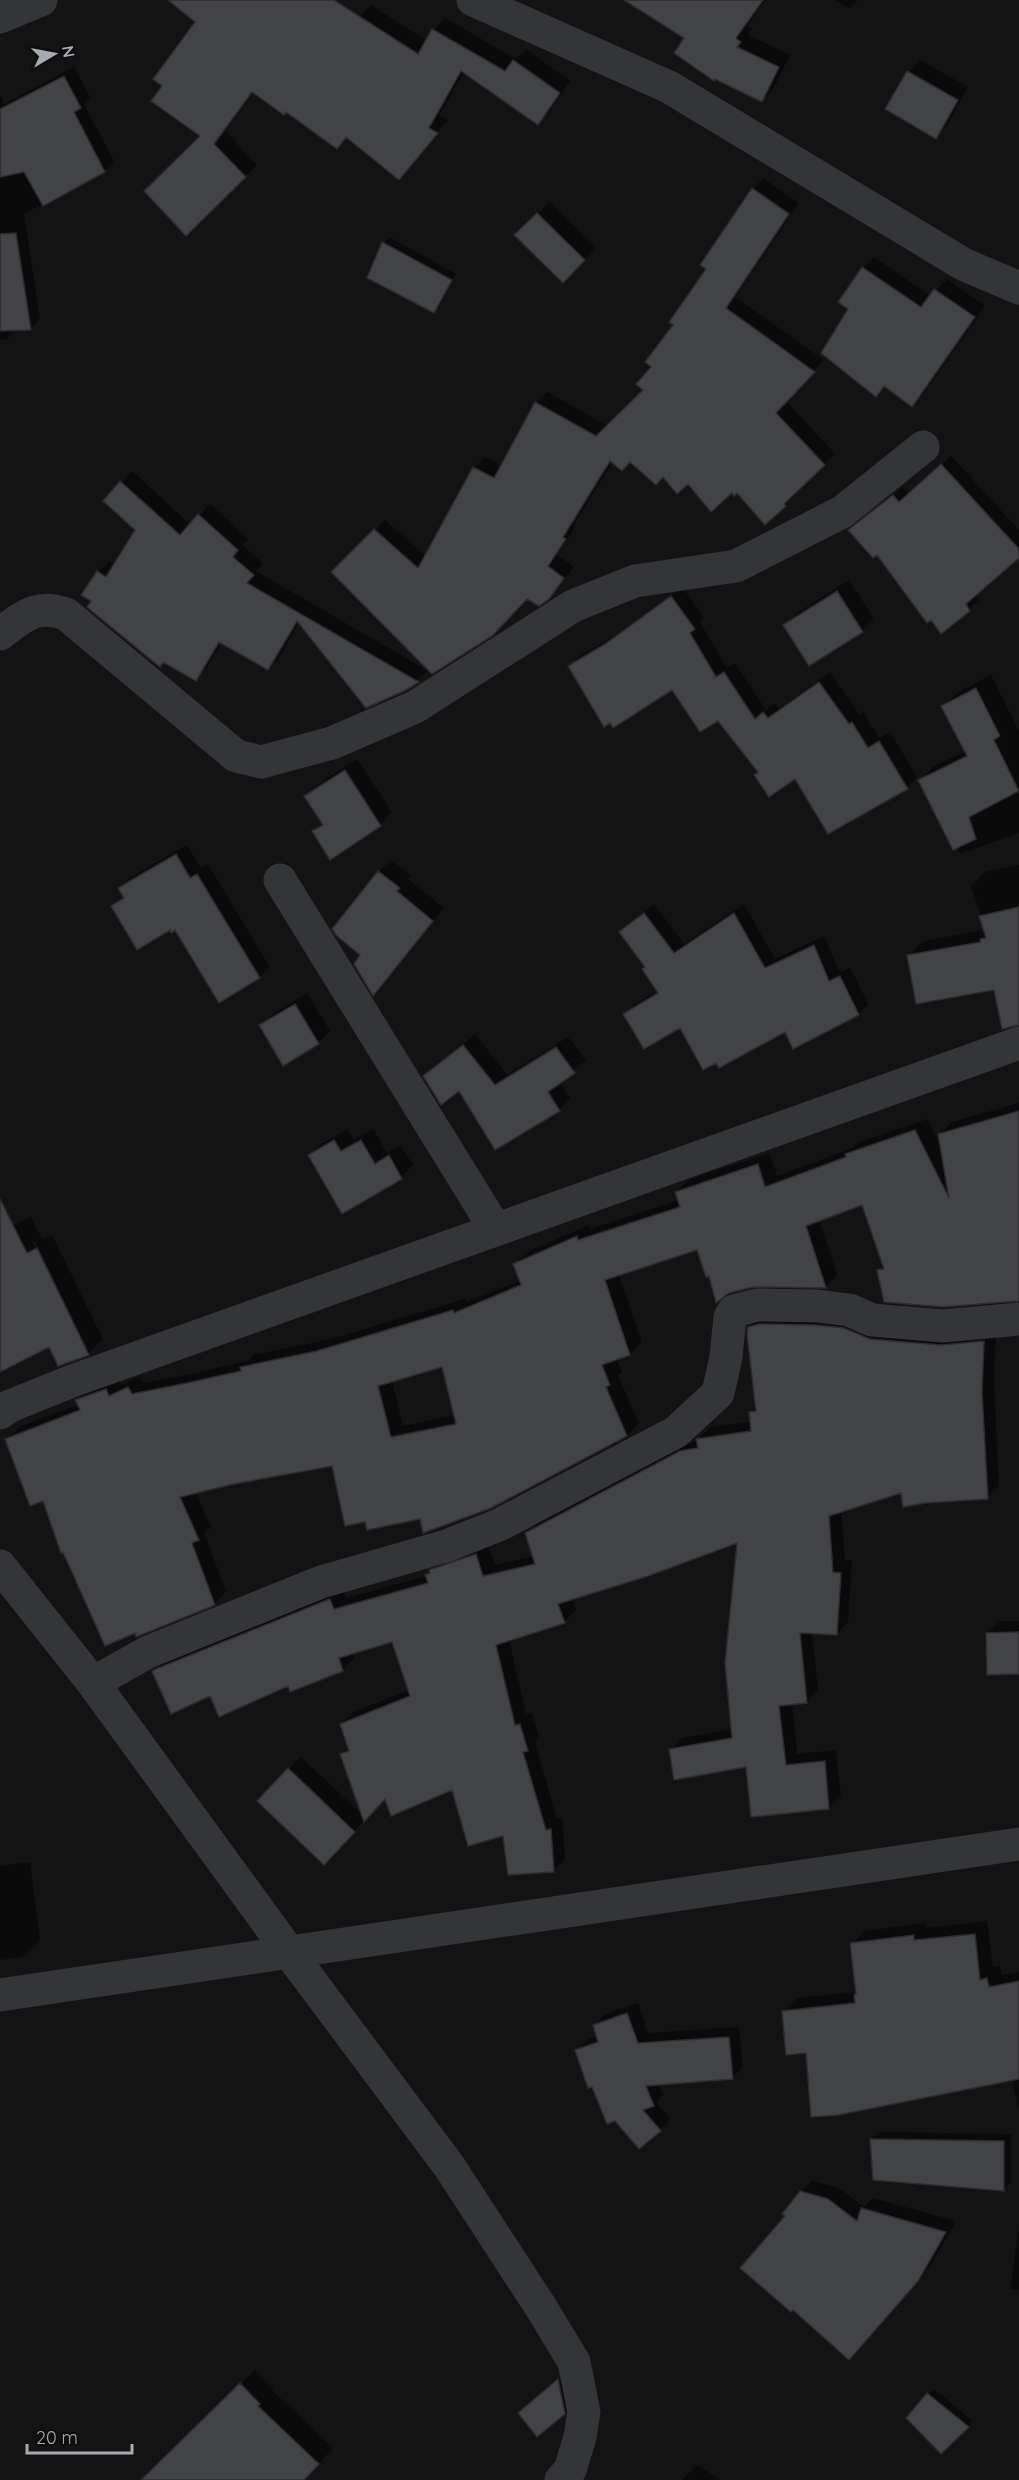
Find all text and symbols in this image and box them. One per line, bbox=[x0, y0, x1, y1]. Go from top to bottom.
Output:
north arrow bbox=[24, 24, 84, 84]
text: N bbox=[58, 44, 80, 59]
scale bar bbox=[27, 2417, 132, 2455]
text: 20 m bbox=[36, 2426, 78, 2449]

